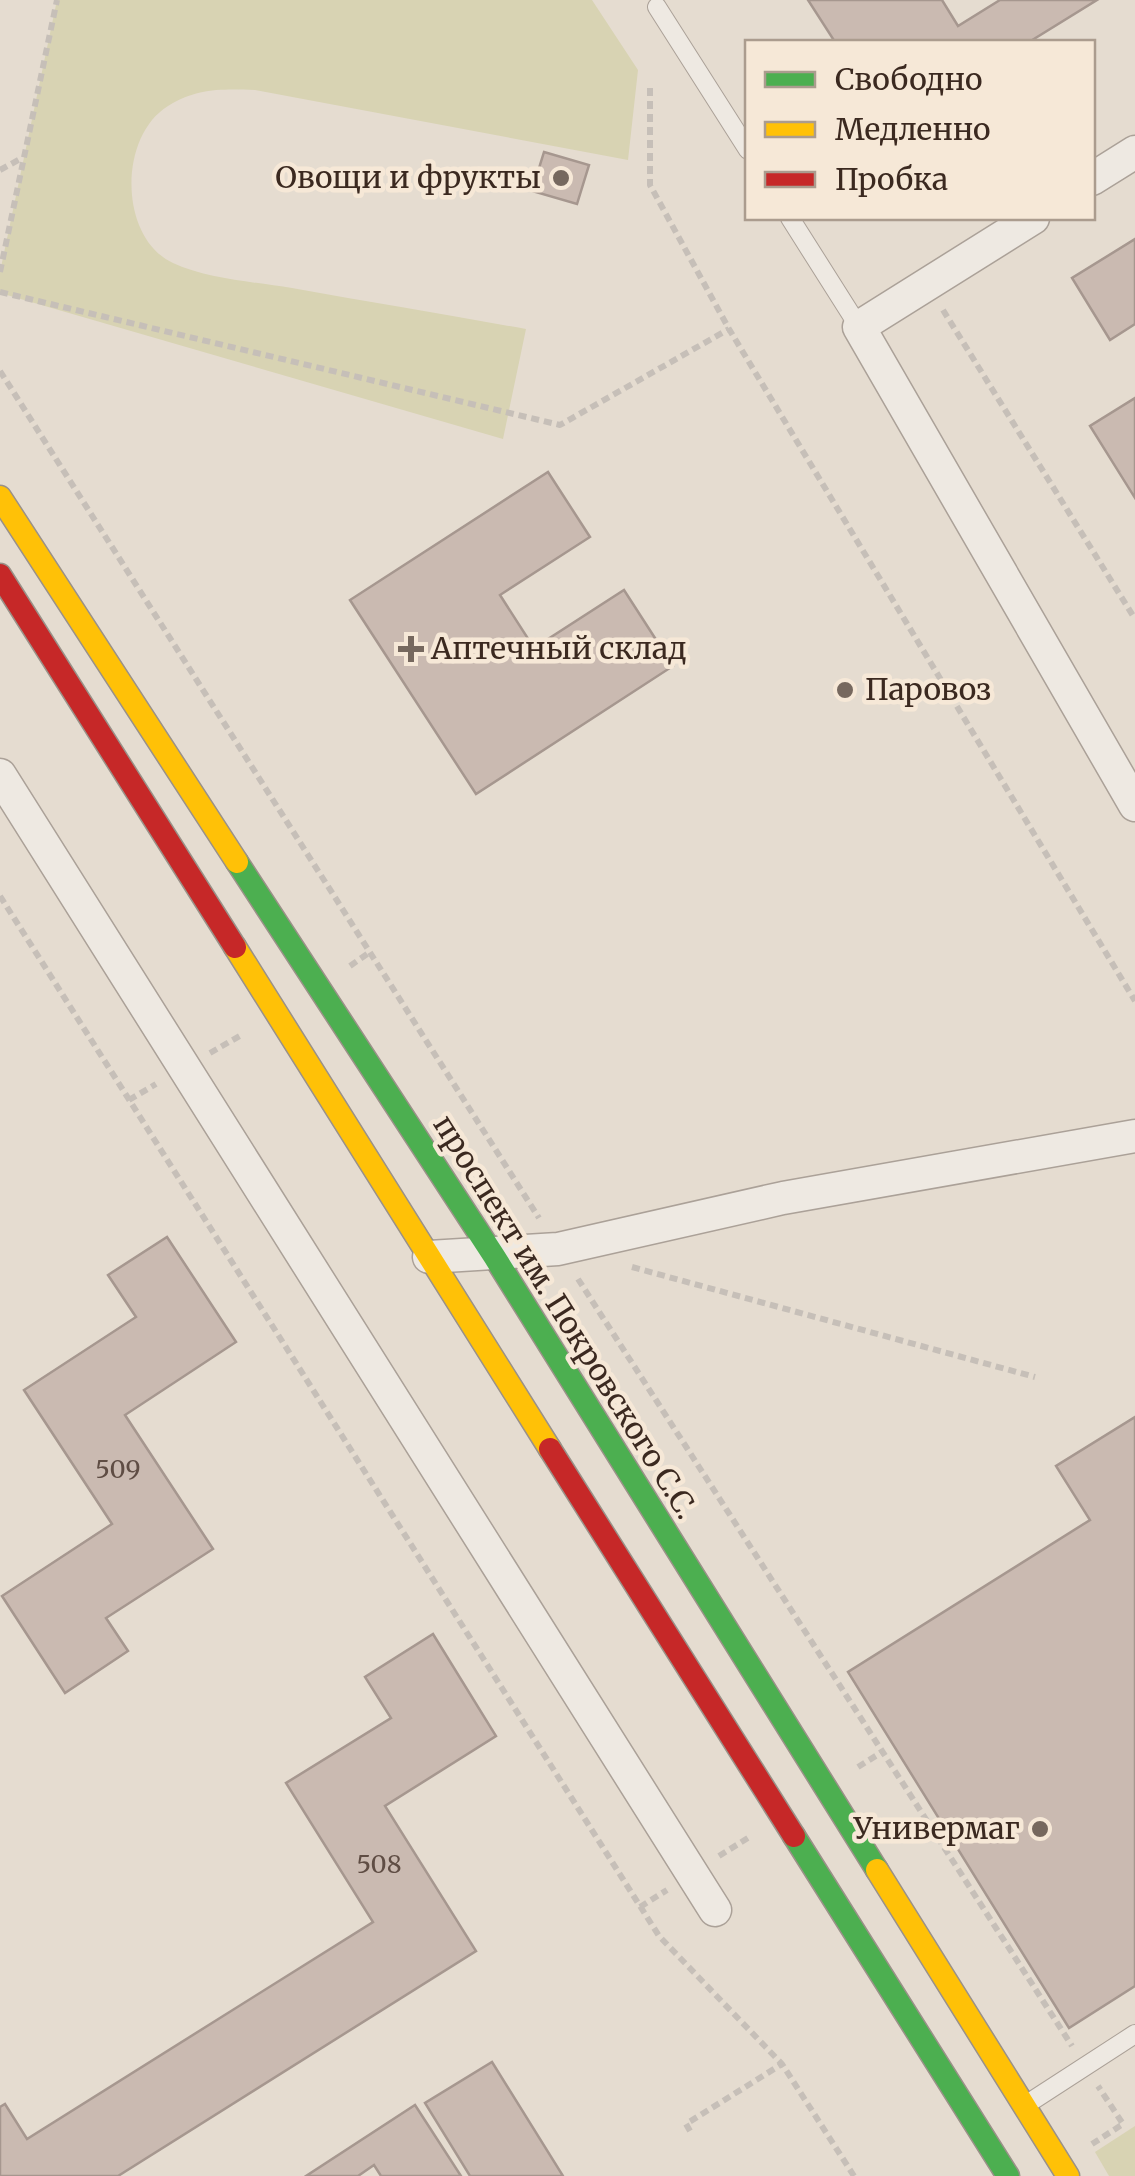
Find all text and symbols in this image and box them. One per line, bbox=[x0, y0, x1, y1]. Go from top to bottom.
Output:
legend bbox=[745, 40, 1095, 220]
text: Свободно bbox=[835, 60, 982, 98]
text: Медленно bbox=[835, 110, 991, 148]
place label: Овощи и фрукты bbox=[275, 158, 541, 196]
text: Пробка bbox=[835, 160, 948, 198]
marker: Овощи и фрукты bbox=[550, 167, 572, 189]
place label: Аптечный склад bbox=[430, 629, 687, 667]
marker: Аптечный склад bbox=[400, 638, 422, 660]
place label: Паровоз bbox=[865, 670, 991, 708]
marker: Паровоз bbox=[834, 679, 856, 701]
street label: проспект им. Покровского С.С. bbox=[426, 1108, 706, 1525]
house number: 509 bbox=[95, 1453, 141, 1485]
place label: Универмаг bbox=[853, 1809, 1020, 1847]
marker: Универмаг bbox=[1029, 1818, 1051, 1840]
house number: 508 bbox=[356, 1848, 402, 1880]

